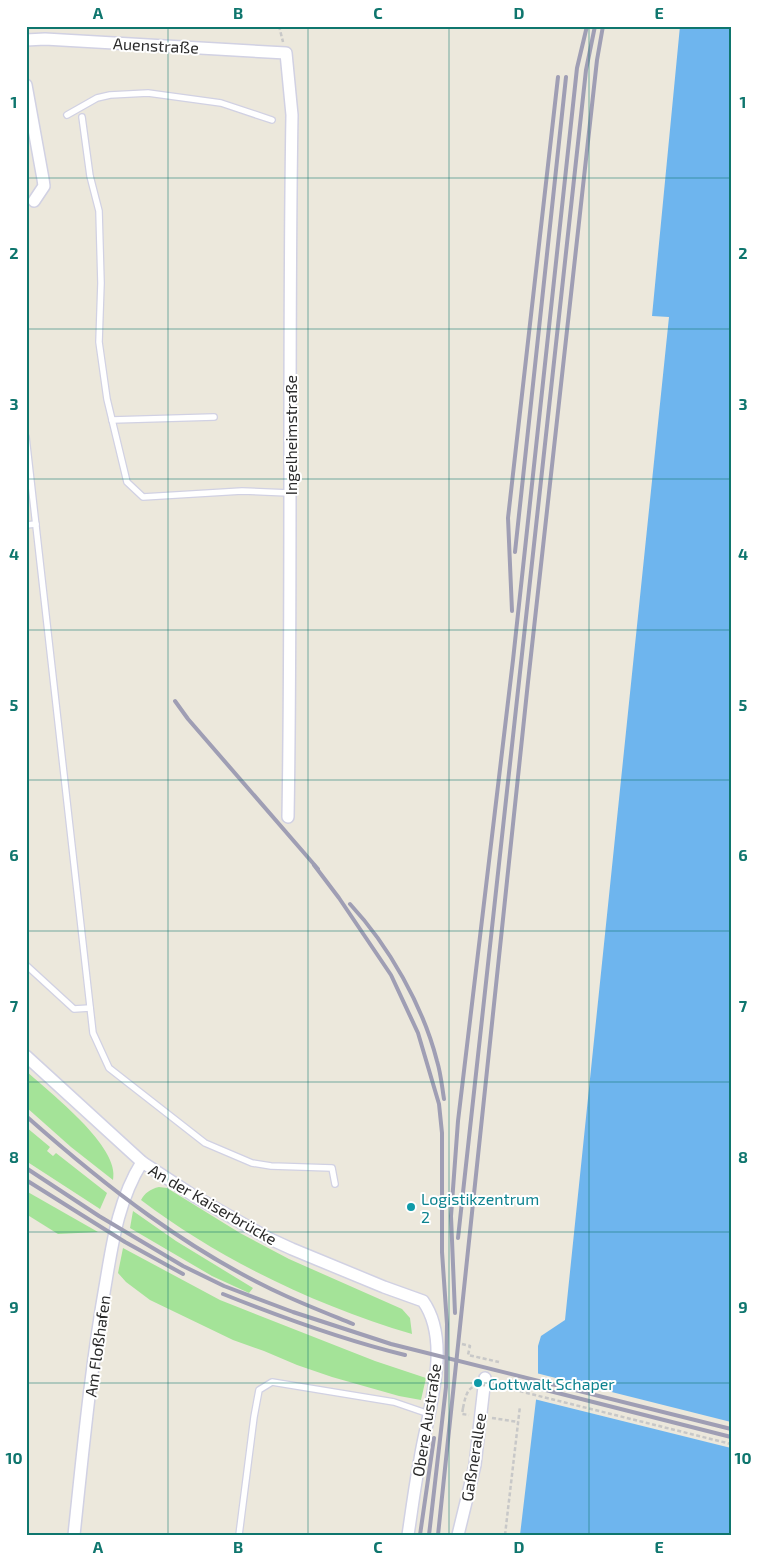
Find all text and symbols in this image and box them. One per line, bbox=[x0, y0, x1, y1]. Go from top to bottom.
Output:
text: A bbox=[93, 3, 104, 22]
text: B bbox=[233, 3, 243, 22]
text: C bbox=[373, 3, 383, 22]
text: D bbox=[514, 3, 525, 22]
text: E bbox=[654, 3, 664, 22]
street label: Auenstraße bbox=[113, 33, 199, 57]
text: 1 bbox=[11, 92, 17, 111]
text: 1 bbox=[740, 92, 746, 111]
text: 2 bbox=[9, 243, 19, 262]
text: 2 bbox=[738, 243, 748, 262]
street label: Ingelheimstraße bbox=[281, 375, 300, 495]
text: 3 bbox=[9, 394, 19, 413]
text: 3 bbox=[738, 394, 748, 413]
text: 4 bbox=[9, 544, 19, 563]
text: 4 bbox=[738, 544, 748, 563]
text: 5 bbox=[10, 695, 19, 714]
text: 5 bbox=[739, 695, 748, 714]
text: 6 bbox=[9, 845, 19, 864]
text: 6 bbox=[738, 845, 748, 864]
text: 7 bbox=[10, 996, 19, 1015]
text: 7 bbox=[739, 996, 748, 1015]
text: 8 bbox=[9, 1147, 19, 1166]
text: 8 bbox=[738, 1147, 748, 1166]
street label: An der Kaiserbrücke bbox=[146, 1160, 280, 1248]
place label: Logistikzentrum 2 bbox=[421, 1189, 539, 1226]
marker: Logistikzentrum 2 bbox=[405, 1201, 417, 1213]
street label: Am Floßhafen bbox=[80, 1294, 114, 1398]
text: 9 bbox=[9, 1297, 19, 1316]
text: 9 bbox=[738, 1297, 748, 1316]
street label: Obere Austraße bbox=[408, 1362, 444, 1478]
place label: Gottwalt Schaper bbox=[488, 1374, 615, 1393]
marker: Gottwalt Schaper bbox=[472, 1377, 484, 1389]
street label: Gaßnerallee bbox=[457, 1411, 489, 1503]
text: 10 bbox=[5, 1448, 23, 1467]
text: 10 bbox=[734, 1448, 752, 1467]
text: A bbox=[93, 1537, 104, 1556]
text: B bbox=[233, 1537, 243, 1556]
text: C bbox=[373, 1537, 383, 1556]
text: D bbox=[514, 1537, 525, 1556]
text: E bbox=[654, 1537, 664, 1556]

